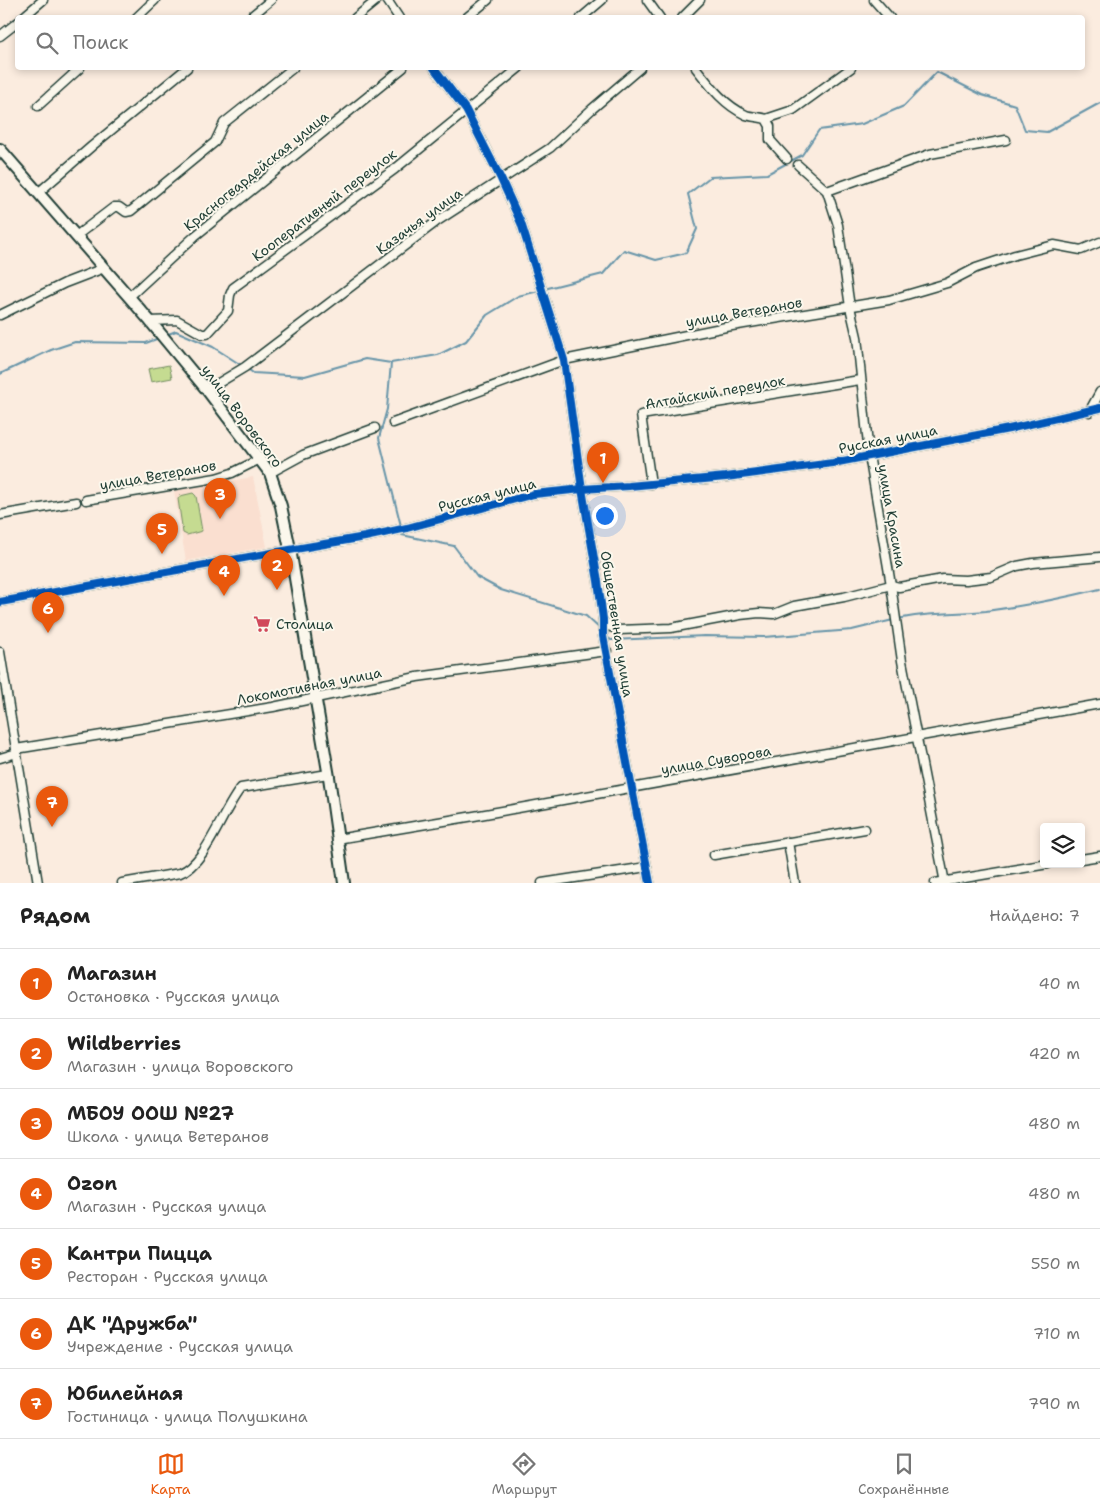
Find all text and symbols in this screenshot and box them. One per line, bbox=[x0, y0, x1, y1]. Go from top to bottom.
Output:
search box bbox=[15, 15, 1085, 70]
icon: search bbox=[33, 29, 61, 57]
text: Поиск bbox=[73, 30, 128, 55]
street label: Красногвардейская улица bbox=[180, 107, 332, 235]
street label: Кооперативный переулок bbox=[248, 144, 400, 265]
street label: Казачья улица bbox=[372, 184, 466, 258]
street label: улица Ветеранов bbox=[684, 293, 804, 331]
street label: улица Воровского bbox=[198, 361, 286, 471]
street label: Алтайский переулок bbox=[644, 371, 787, 413]
street label: Русская улица bbox=[837, 421, 939, 457]
pin: 1 bbox=[587, 442, 619, 483]
street label: улица Ветеранов bbox=[98, 456, 218, 494]
street label: улица Красина bbox=[874, 463, 910, 569]
street label: Русская улица bbox=[436, 474, 538, 516]
pin: 3 bbox=[204, 478, 236, 519]
your location bbox=[592, 503, 618, 529]
pin: 5 bbox=[146, 513, 178, 554]
pin: 2 bbox=[261, 549, 293, 590]
street label: Общественная улица bbox=[597, 550, 638, 699]
pin: 4 bbox=[208, 555, 240, 596]
pin: 6 bbox=[32, 592, 64, 633]
supermarket icon: Столица bbox=[252, 614, 272, 634]
place label: Столица bbox=[276, 615, 333, 633]
street label: Локомотивная улица bbox=[235, 663, 383, 709]
street label: улица Суворова bbox=[659, 741, 773, 779]
pin: 7 bbox=[36, 786, 68, 827]
map controls bbox=[1040, 823, 1085, 868]
button: layers bbox=[1040, 823, 1085, 868]
text: Рядом bbox=[20, 902, 90, 930]
text: Найдено: 7 bbox=[989, 905, 1080, 926]
text: Магазин bbox=[67, 961, 157, 986]
text: 1 bbox=[32, 973, 40, 994]
text: 40 m bbox=[1038, 973, 1080, 994]
text: Остановка · Русская улица bbox=[67, 986, 280, 1007]
text: Wildberries bbox=[67, 1031, 181, 1056]
text: 2 bbox=[30, 1043, 42, 1064]
text: 420 m bbox=[1029, 1043, 1080, 1064]
text: Магазин · улица Воровского bbox=[67, 1056, 293, 1077]
text: МБОУ ООШ №27 bbox=[67, 1101, 234, 1126]
text: 3 bbox=[30, 1113, 42, 1134]
text: 480 m bbox=[1028, 1113, 1080, 1134]
text: Школа · улица Ветеранов bbox=[67, 1126, 269, 1147]
text: Ozon bbox=[67, 1171, 117, 1196]
text: 4 bbox=[30, 1183, 42, 1204]
text: 480 m bbox=[1028, 1183, 1080, 1204]
text: Магазин · Русская улица bbox=[67, 1196, 266, 1217]
text: Кантри Пицца bbox=[67, 1241, 212, 1266]
text: 5 bbox=[31, 1253, 41, 1274]
text: 550 m bbox=[1031, 1253, 1080, 1274]
text: Ресторан · Русская улица bbox=[67, 1266, 268, 1287]
text: ДК "Дружба" bbox=[67, 1311, 197, 1336]
text: 6 bbox=[30, 1323, 42, 1344]
text: 710 m bbox=[1033, 1323, 1080, 1344]
text: Учреждение · Русская улица bbox=[67, 1336, 293, 1357]
text: Юбилейная bbox=[67, 1381, 183, 1406]
text: 7 bbox=[30, 1393, 42, 1414]
text: 790 m bbox=[1028, 1393, 1080, 1414]
text: Гостиница · улица Полушкина bbox=[67, 1406, 308, 1427]
tab: Карта bbox=[151, 1450, 191, 1498]
tab: Маршрут bbox=[492, 1450, 557, 1498]
tab: Сохранённые bbox=[858, 1450, 949, 1498]

